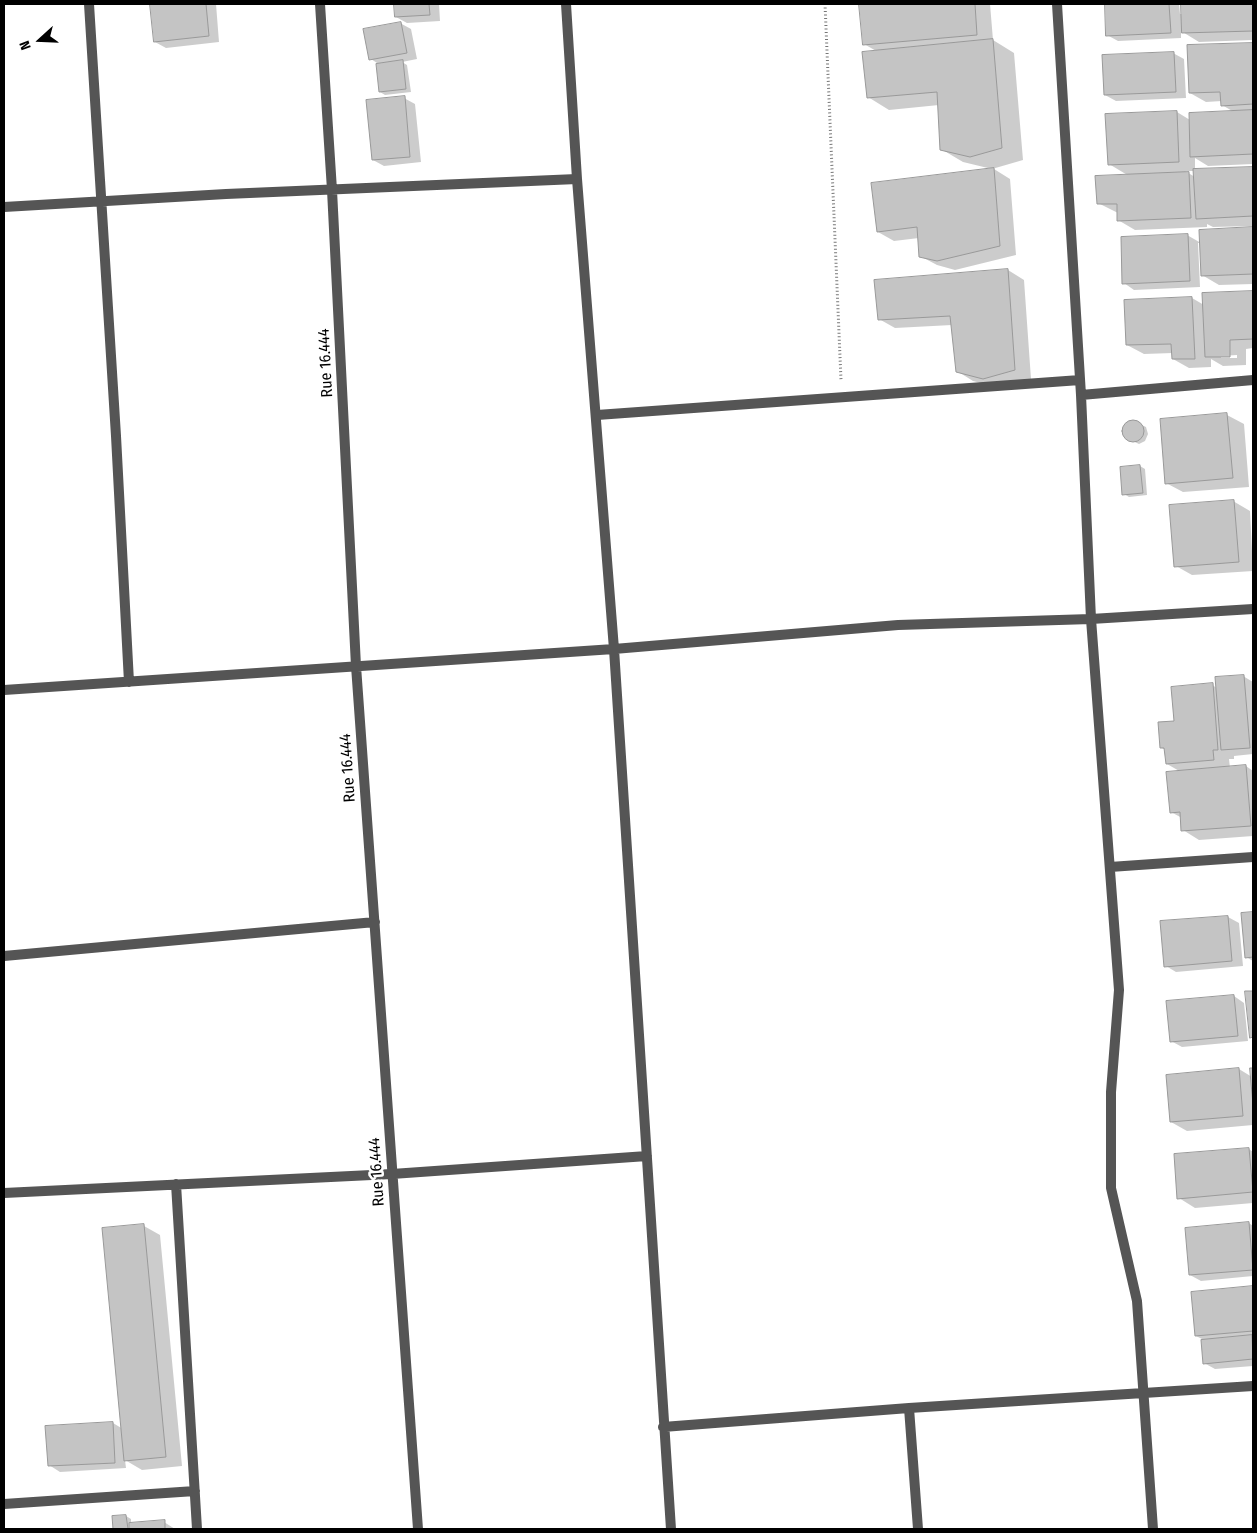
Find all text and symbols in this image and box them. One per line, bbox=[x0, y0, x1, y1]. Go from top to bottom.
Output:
north arrow bbox=[15, 15, 65, 65]
text: N bbox=[16, 38, 35, 52]
street label: Rue 16.444 bbox=[315, 328, 337, 398]
street label: Rue 16.444 bbox=[336, 733, 360, 803]
street label: Rue 16.444 bbox=[365, 1137, 389, 1207]

